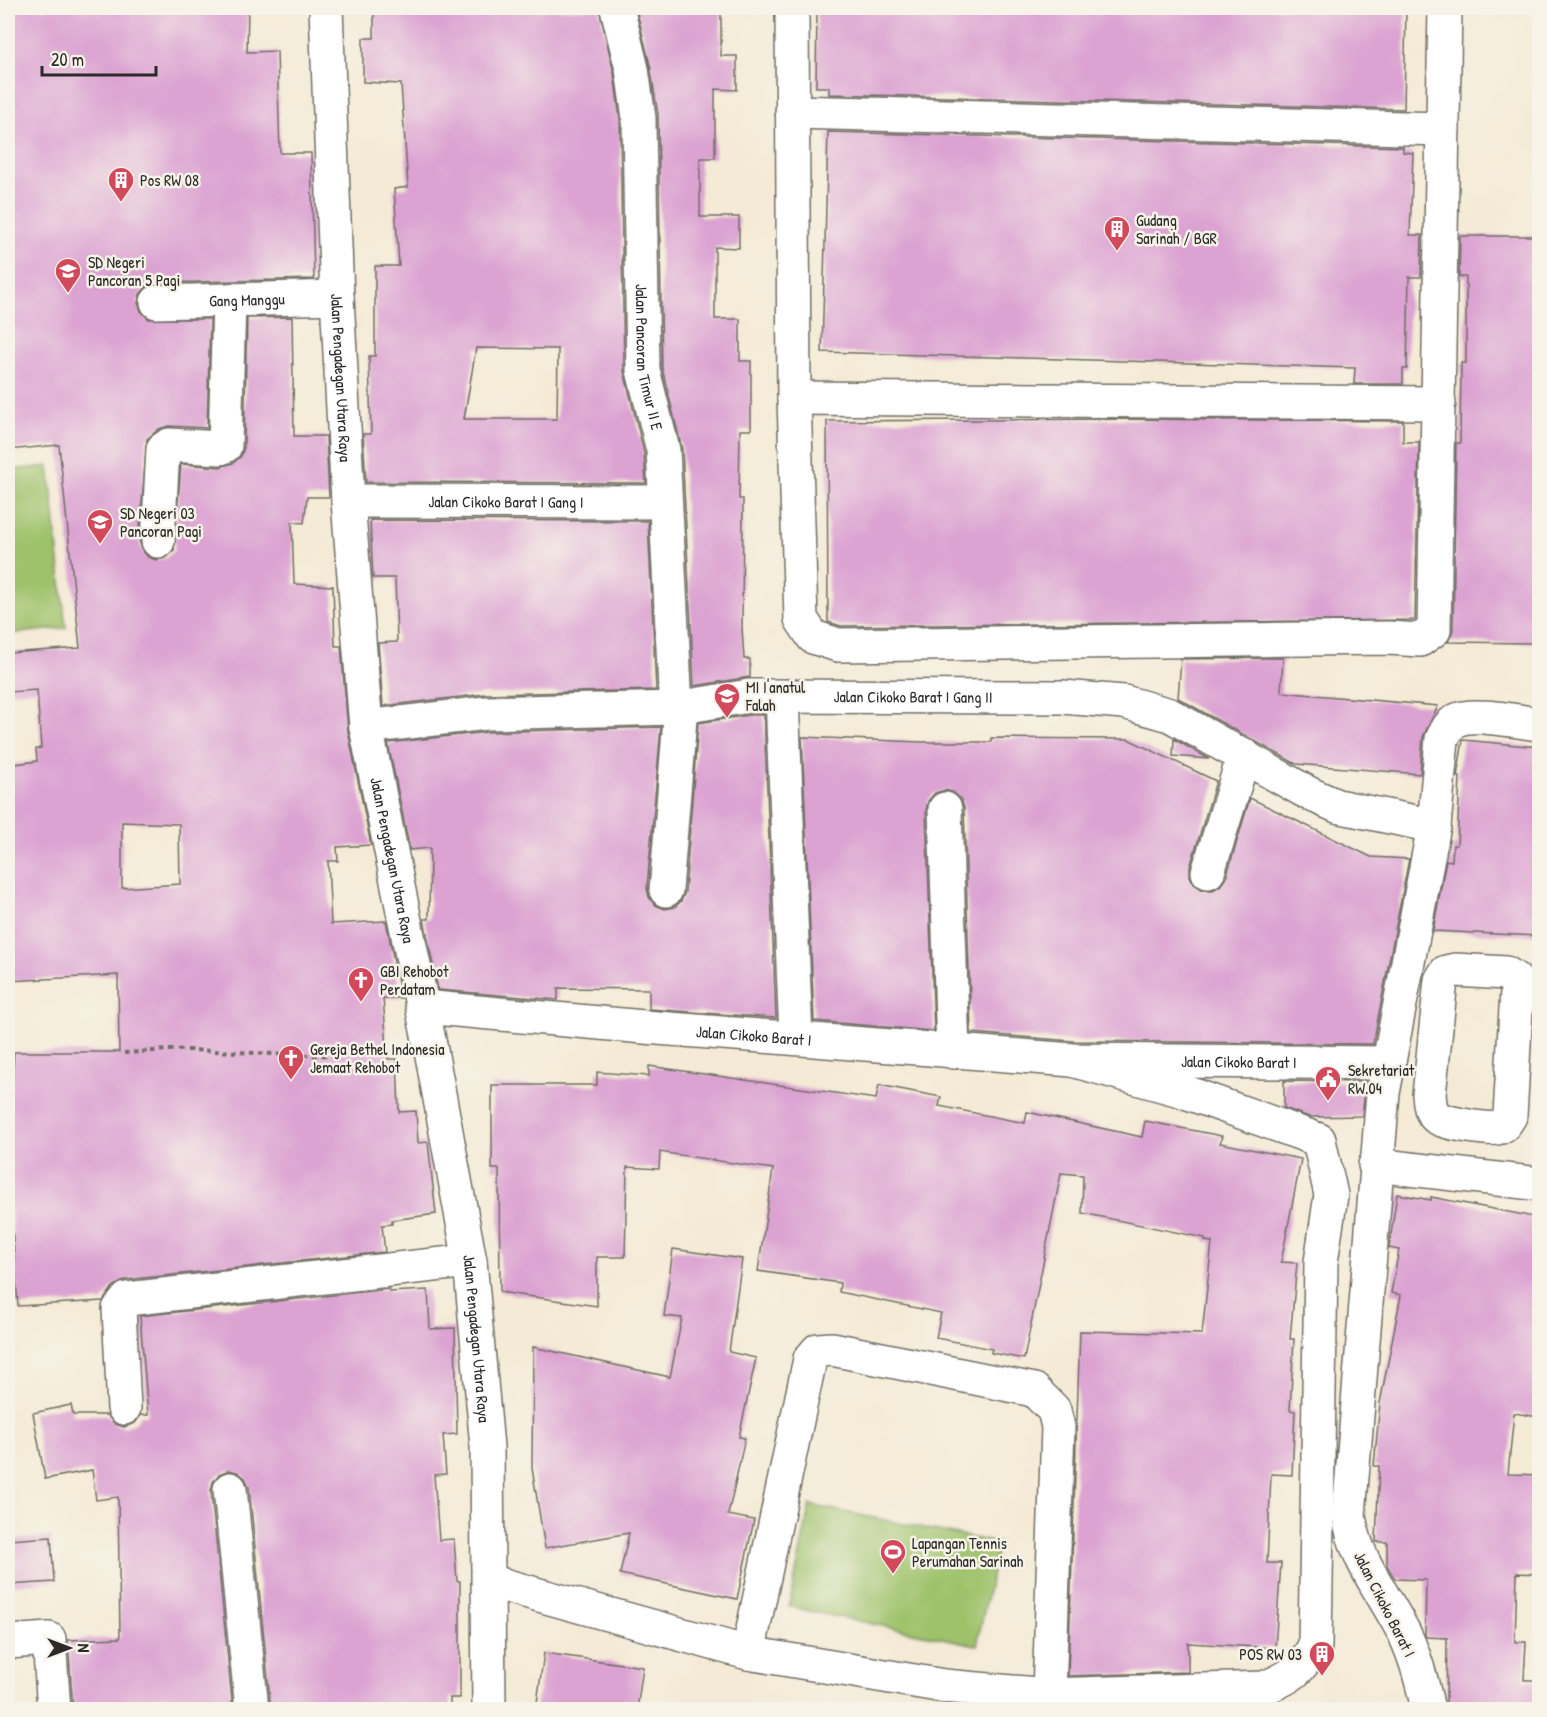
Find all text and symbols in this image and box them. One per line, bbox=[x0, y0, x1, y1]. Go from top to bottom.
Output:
scale bar bbox=[42, 39, 156, 77]
text: 20 m bbox=[51, 47, 84, 72]
building icon: Pos RW 08 bbox=[106, 165, 136, 203]
place label: Pos RW 08 bbox=[140, 169, 199, 191]
place label: Gudang Sarinah / BGR bbox=[1136, 209, 1217, 249]
building icon: Gudang Sarinah / BGR bbox=[1102, 214, 1132, 252]
place label: SD Negeri Pancoran 5 Pagi bbox=[88, 251, 180, 291]
school or university icon: SD Negeri Pancoran 5 Pagi bbox=[53, 256, 83, 294]
street label: Jalan Pancoran Timur II E bbox=[631, 284, 669, 432]
street label: Gang Manggu bbox=[209, 287, 286, 312]
street label: Jalan Pengadegan Utara Raya bbox=[326, 293, 357, 462]
street label: Jalan Cikoko Barat I Gang I bbox=[428, 490, 584, 513]
place label: SD Negeri 03 Pancoran Pagi bbox=[120, 502, 202, 542]
school or university icon: SD Negeri 03 Pancoran Pagi bbox=[85, 507, 115, 545]
place label: MI I'anatul Falah bbox=[745, 676, 806, 716]
school or university icon: MI I'anatul Falah bbox=[712, 681, 742, 719]
street label: Jalan Cikoko Barat I Gang II bbox=[834, 685, 993, 708]
street label: Jalan Pengadegan Utara Raya bbox=[365, 775, 420, 945]
place label: GBI Rehobot Perdatam bbox=[380, 960, 449, 1000]
church icon: GBI Rehobot Perdatam bbox=[346, 965, 376, 1003]
street label: Jalan Cikoko Barat I bbox=[695, 1020, 812, 1051]
place label: Gereja Bethel Indonesia Jemaat Rehobot bbox=[310, 1038, 445, 1078]
church icon: Gereja Bethel Indonesia Jemaat Rehobot bbox=[276, 1043, 306, 1081]
street label: Jalan Cikoko Barat I bbox=[1181, 1050, 1297, 1073]
place label: Sekretariat RW.04 bbox=[1348, 1059, 1415, 1099]
public building icon: Sekretariat RW.04 bbox=[1313, 1064, 1343, 1102]
street label: Jalan Pengadegan Utara Raya bbox=[458, 1252, 496, 1423]
place label: Lapangan Tennis Perumahan Sarinah bbox=[912, 1532, 1024, 1572]
sports icon: Lapangan Tennis Perumahan Sarinah bbox=[878, 1537, 908, 1575]
street label: Jalan Cikoko Barat I bbox=[1349, 1548, 1421, 1660]
north arrow bbox=[39, 1618, 99, 1678]
building icon: POS RW 03 bbox=[1307, 1639, 1337, 1677]
place label: POS RW 03 bbox=[1239, 1643, 1302, 1665]
text: N bbox=[73, 1644, 95, 1653]

